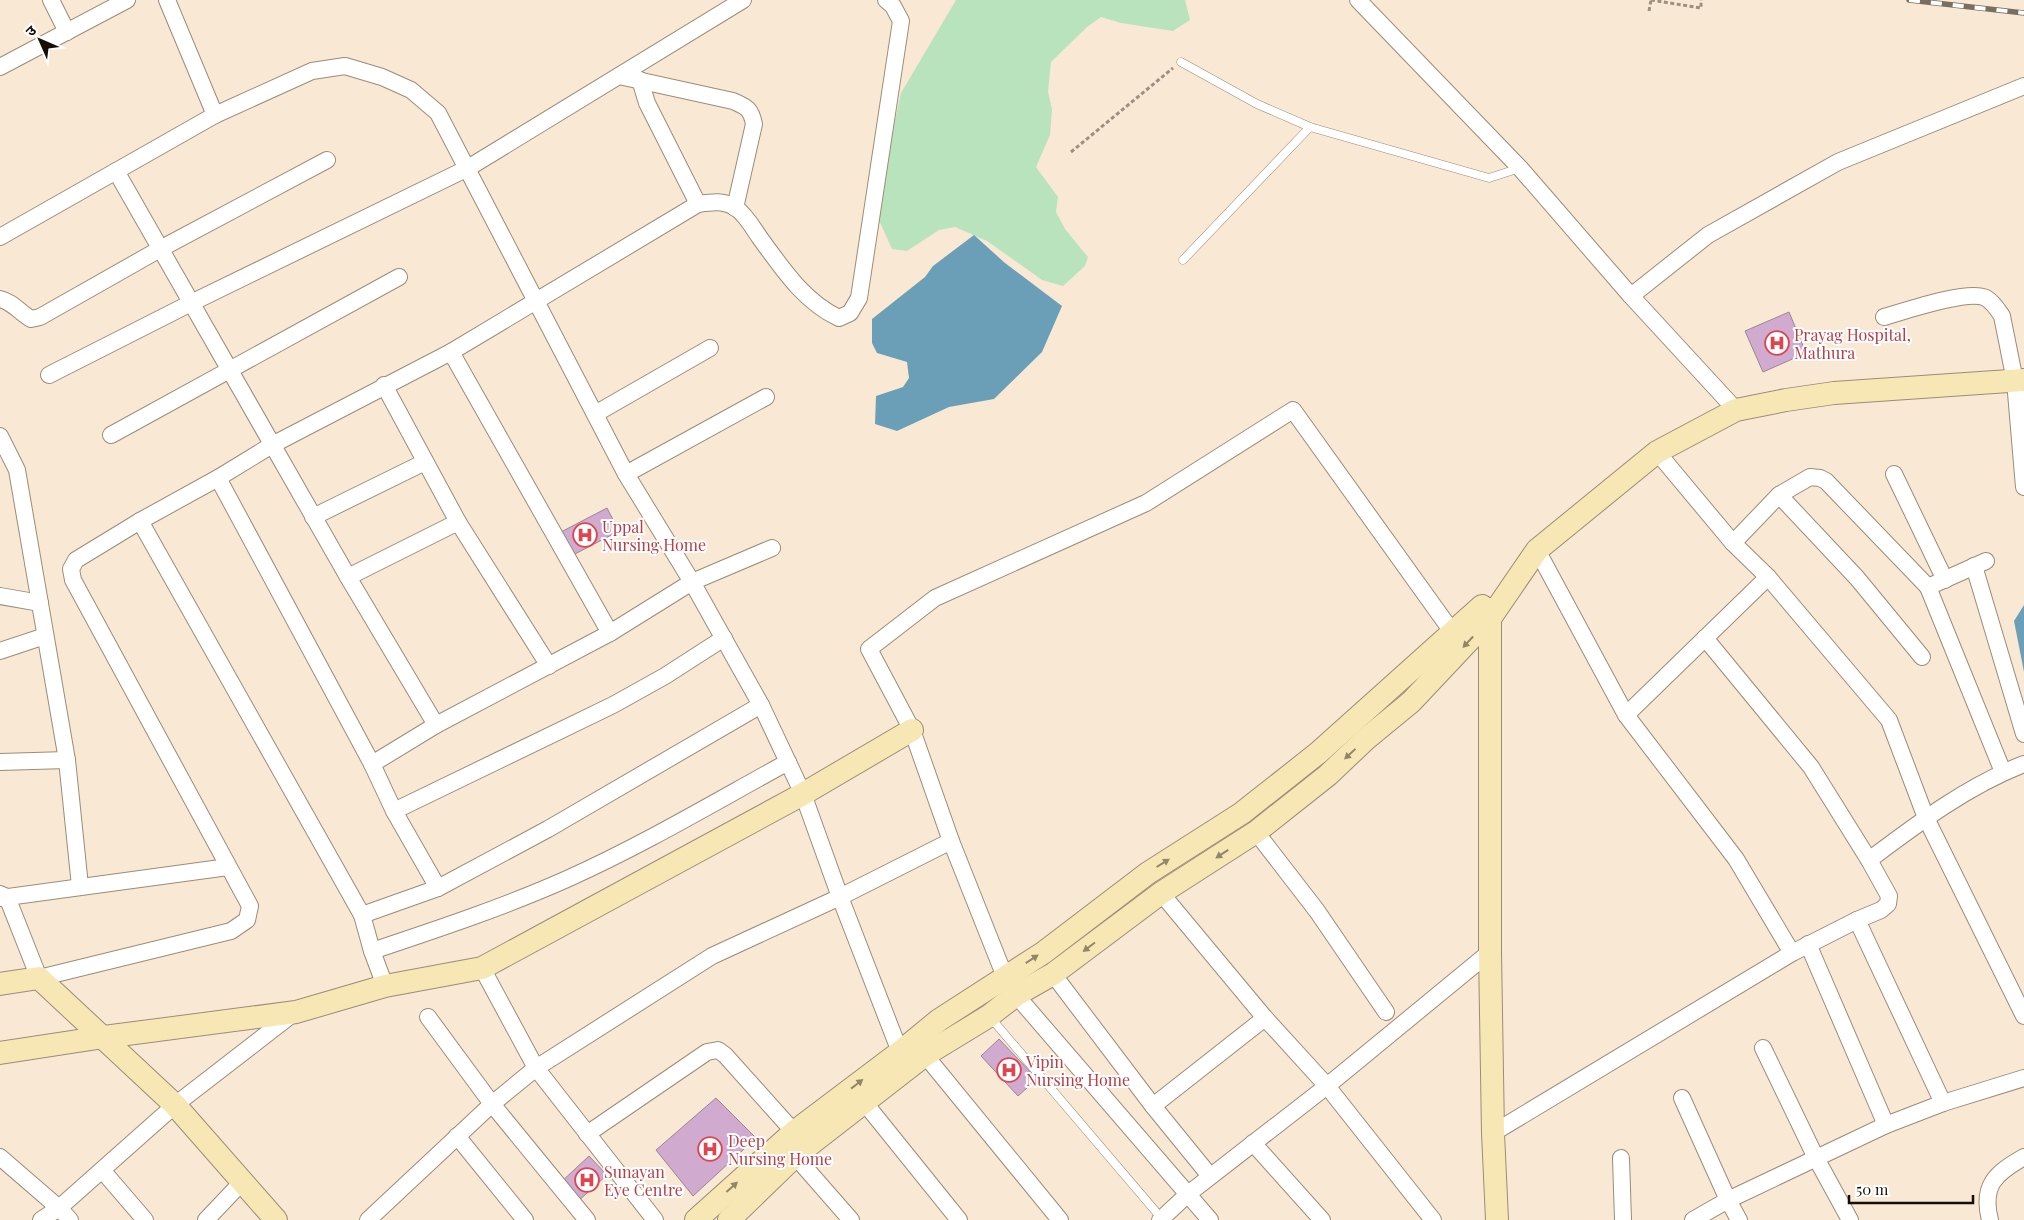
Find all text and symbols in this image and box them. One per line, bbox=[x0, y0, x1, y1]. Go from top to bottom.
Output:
north arrow bbox=[15, 15, 65, 65]
text: उ bbox=[21, 20, 41, 40]
place label: Prayag Hospital, Mathura bbox=[1794, 324, 1911, 363]
hospital icon: Prayag Hospital, Mathura bbox=[1764, 330, 1790, 356]
place label: Uppal Nursing Home bbox=[602, 516, 706, 555]
hospital icon: Uppal Nursing Home bbox=[572, 522, 598, 548]
one-way arrow bbox=[1462, 636, 1474, 648]
one-way arrow bbox=[1345, 748, 1357, 760]
one-way arrow bbox=[1215, 849, 1229, 858]
one-way arrow bbox=[1156, 858, 1170, 868]
one-way arrow bbox=[1082, 942, 1096, 952]
one-way arrow bbox=[1026, 955, 1039, 964]
place label: Vipin Nursing Home bbox=[1025, 1051, 1130, 1090]
hospital icon: Vipin Nursing Home bbox=[996, 1057, 1022, 1083]
one-way arrow bbox=[850, 1078, 863, 1089]
place label: Deep Nursing Home bbox=[728, 1130, 832, 1169]
hospital icon: Deep Nursing Home bbox=[697, 1136, 723, 1162]
place label: Sunayan Eye Centre bbox=[604, 1161, 683, 1200]
hospital icon: Sunayan Eye Centre bbox=[574, 1167, 600, 1193]
scale bar bbox=[1849, 1172, 1973, 1204]
text: 50 m bbox=[1856, 1179, 1889, 1199]
one-way arrow bbox=[726, 1182, 739, 1193]

